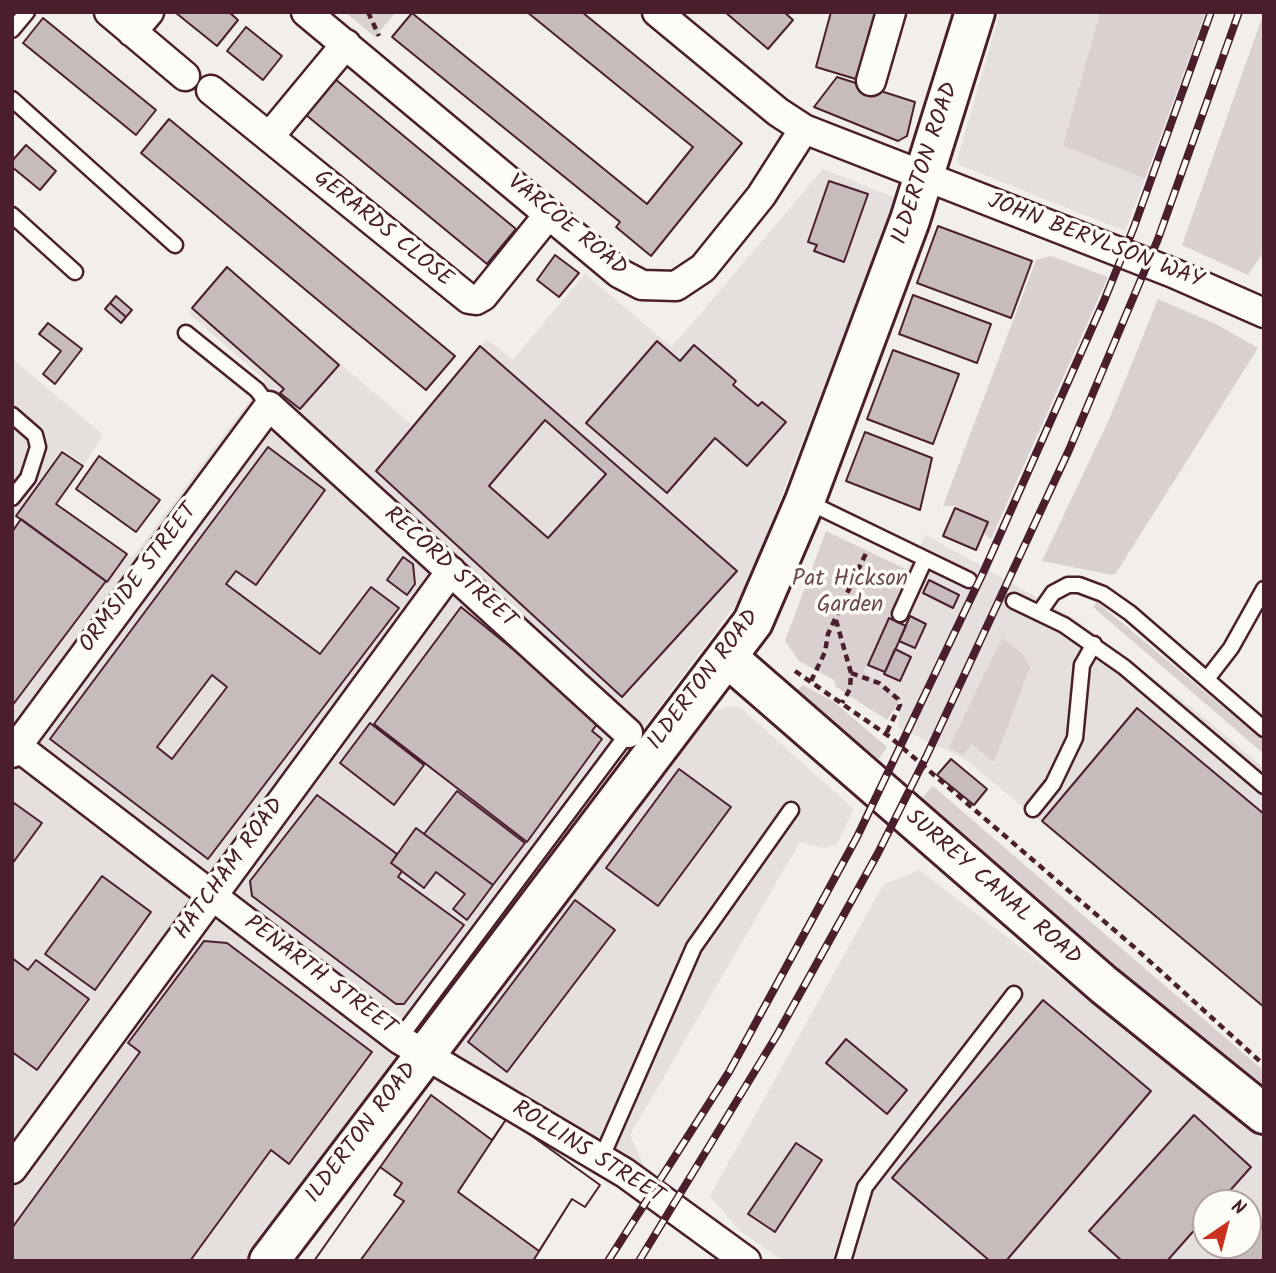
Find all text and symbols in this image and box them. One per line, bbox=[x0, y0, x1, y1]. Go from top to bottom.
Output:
street label: ILDERTON ROAD bbox=[888, 79, 966, 249]
street label: GERARDS CLOSE bbox=[307, 166, 457, 294]
street label: VARCOE ROAD bbox=[500, 170, 632, 284]
street label: JOHN BERYLSON WAY bbox=[983, 189, 1207, 297]
street label: ORMSIDE STREET bbox=[75, 499, 205, 659]
street label: RECORD STREET bbox=[377, 502, 521, 636]
park label: Pat Hickson Garden bbox=[792, 567, 908, 621]
street label: ILDERTON ROAD bbox=[643, 605, 767, 757]
street label: HATCHAM ROAD bbox=[170, 794, 292, 946]
street label: SURREY CANAL ROAD bbox=[898, 805, 1086, 973]
street label: PENARTH STREET bbox=[238, 911, 400, 1043]
street label: ILDERTON ROAD bbox=[301, 1058, 425, 1210]
street label: ROLLINS STREET bbox=[506, 1096, 668, 1212]
north arrow bbox=[1192, 1189, 1262, 1259]
text: N bbox=[1224, 1193, 1251, 1224]

